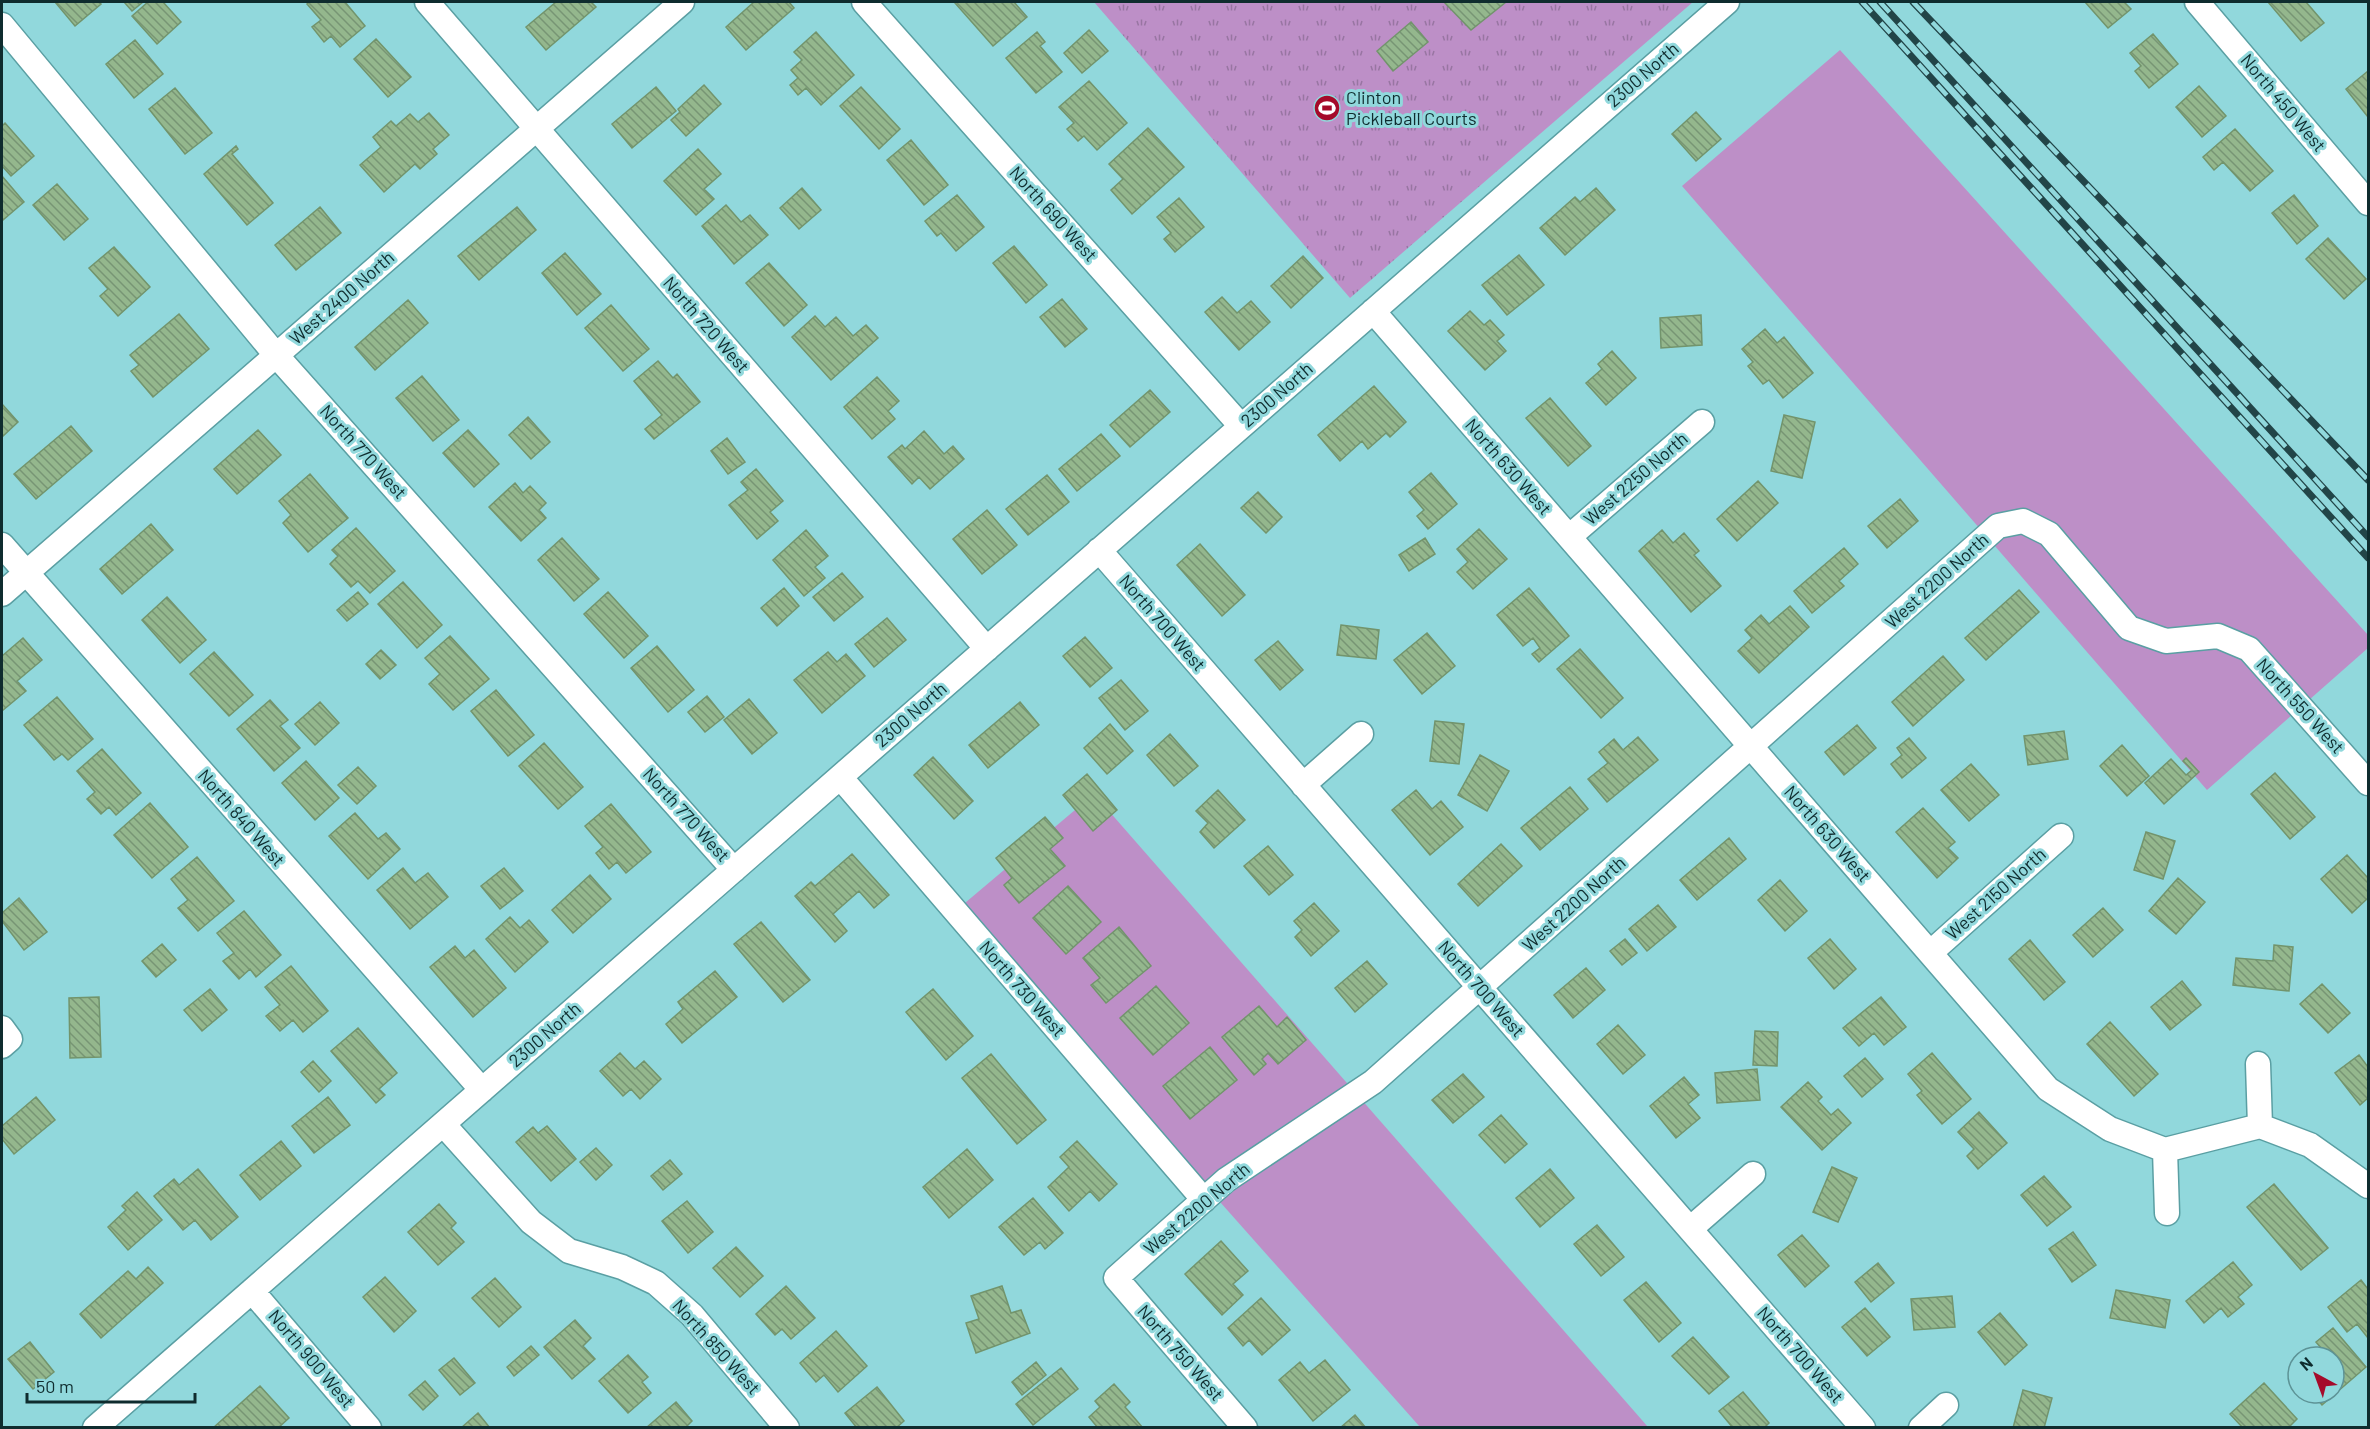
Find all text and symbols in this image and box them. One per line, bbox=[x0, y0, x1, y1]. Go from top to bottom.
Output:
street label: 2300 North bbox=[1602, 37, 1683, 111]
street label: North 450 West bbox=[2236, 49, 2331, 156]
place label: Clinton Pickleball Courts bbox=[1346, 86, 1477, 129]
sports icon: Clinton Pickleball Courts bbox=[1312, 93, 1342, 123]
street label: North 690 West bbox=[1005, 161, 1102, 266]
street label: West 2400 North bbox=[284, 246, 398, 349]
street label: North 720 West bbox=[659, 272, 754, 377]
street label: 2300 North bbox=[1236, 357, 1317, 431]
street label: North 770 West bbox=[316, 400, 412, 503]
street label: North 630 West bbox=[1461, 414, 1557, 519]
street label: West 2250 North bbox=[1579, 427, 1692, 529]
street label: West 2200 North bbox=[1880, 528, 1993, 632]
street label: North 700 West bbox=[1115, 570, 1211, 675]
street label: North 550 West bbox=[2252, 653, 2349, 757]
street label: 2300 North bbox=[870, 677, 951, 751]
street label: North 770 West bbox=[639, 763, 735, 866]
street label: North 840 West bbox=[194, 764, 290, 870]
street label: North 630 West bbox=[1780, 781, 1876, 886]
street label: West 2150 North bbox=[1941, 843, 2050, 944]
street label: West 2200 North bbox=[1517, 851, 1630, 955]
street label: North 730 West bbox=[975, 936, 1070, 1041]
street label: North 700 West bbox=[1434, 936, 1530, 1041]
street label: 2300 North bbox=[504, 997, 585, 1071]
street label: West 2200 North bbox=[1139, 1158, 1254, 1259]
street label: North 850 West bbox=[668, 1294, 765, 1399]
street label: North 750 West bbox=[1133, 1300, 1228, 1405]
street label: North 700 West bbox=[1753, 1302, 1849, 1407]
street label: North 900 West bbox=[264, 1305, 359, 1412]
north arrow bbox=[2286, 1345, 2346, 1405]
text: N bbox=[2296, 1353, 2316, 1374]
scale bar bbox=[27, 1366, 195, 1404]
text: 50 m bbox=[36, 1375, 74, 1397]

